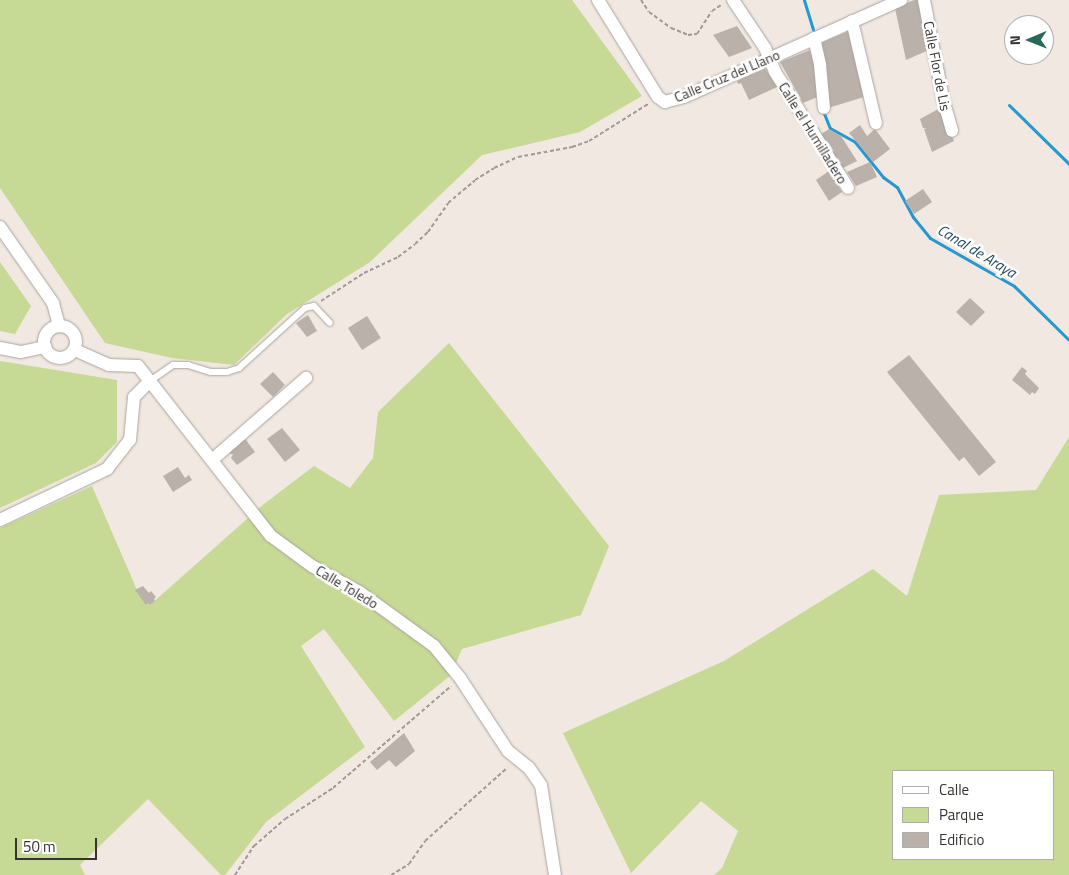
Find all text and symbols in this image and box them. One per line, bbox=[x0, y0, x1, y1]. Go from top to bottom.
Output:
north arrow bbox=[1004, 15, 1054, 65]
street label: Calle Flor de Lis bbox=[920, 20, 954, 112]
text: N bbox=[1004, 35, 1025, 45]
street label: Calle Cruz del Llano bbox=[672, 46, 782, 106]
street label: Calle el Humilladero bbox=[775, 79, 851, 187]
water label: Canal de Araya bbox=[934, 220, 1020, 282]
street label: Calle Toledo bbox=[313, 562, 381, 612]
legend bbox=[892, 770, 1054, 860]
text: Calle bbox=[939, 778, 969, 801]
text: Parque bbox=[939, 803, 984, 826]
scale bar bbox=[18, 828, 100, 860]
text: Edificio bbox=[939, 828, 984, 851]
text: 50 m bbox=[23, 835, 56, 858]

